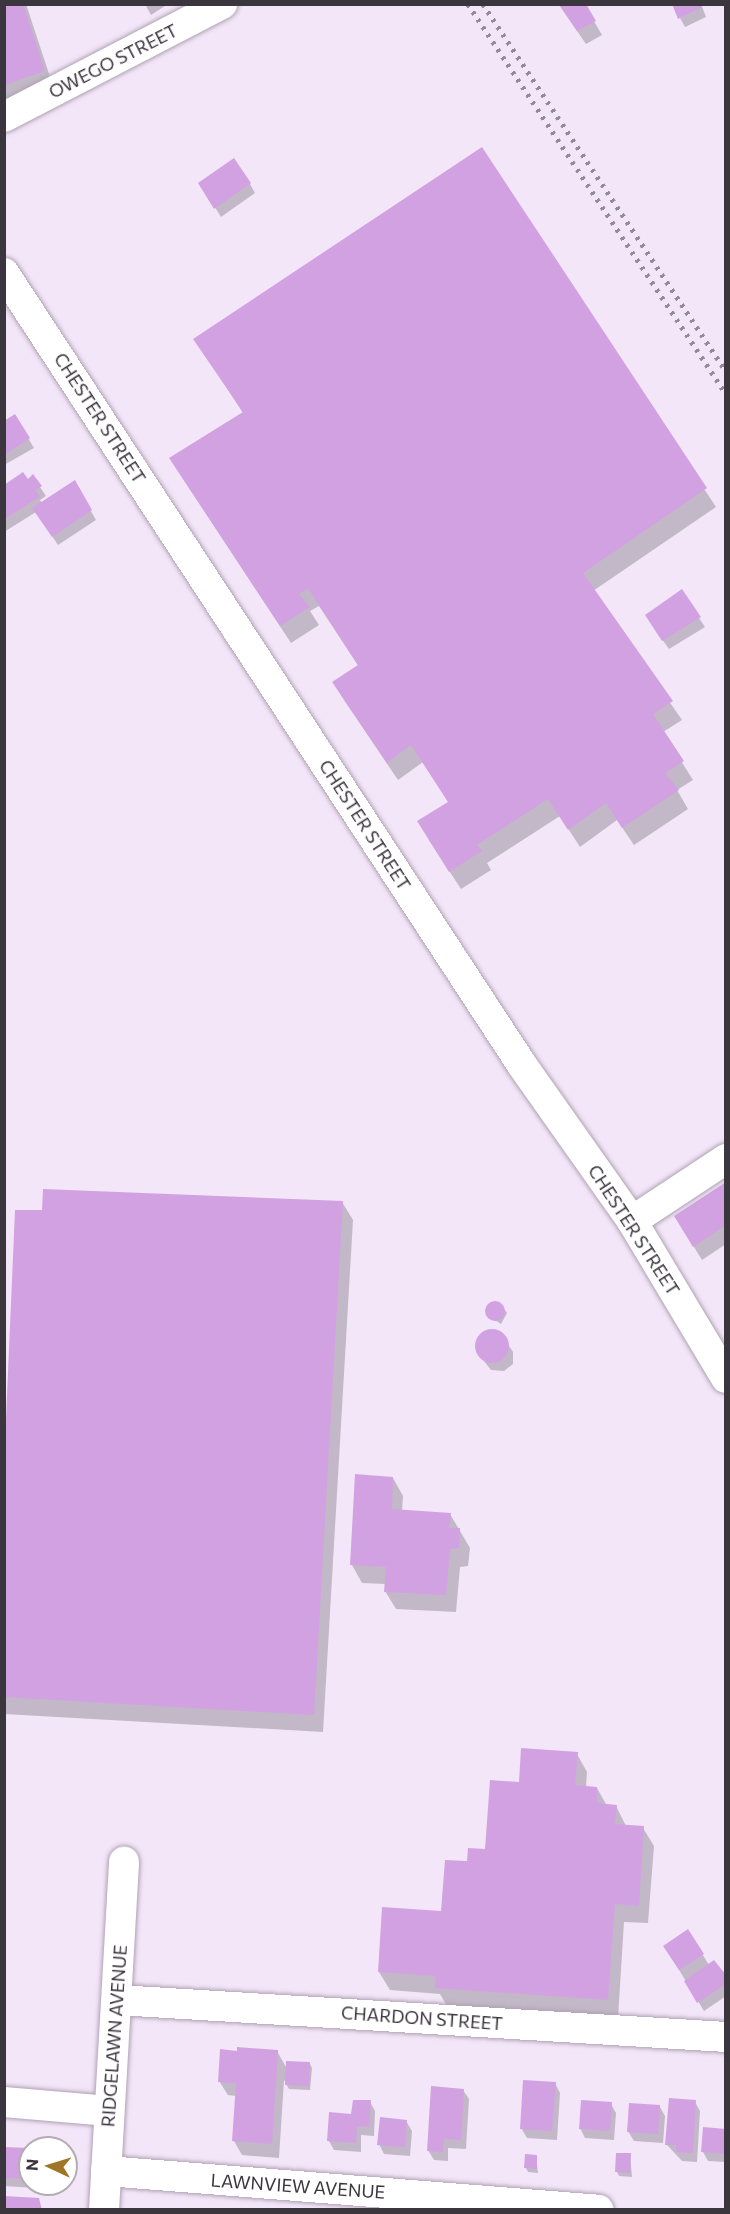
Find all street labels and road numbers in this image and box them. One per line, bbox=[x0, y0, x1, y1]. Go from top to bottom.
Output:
street label: OWEGO STREET bbox=[45, 19, 181, 103]
street label: CHESTER STREET bbox=[50, 349, 150, 487]
street label: CHESTER STREET bbox=[315, 756, 415, 894]
street label: CHESTER STREET bbox=[584, 1161, 684, 1299]
street label: RIDGELAWN AVENUE bbox=[97, 1944, 131, 2128]
street label: CHARDON STREET bbox=[340, 2002, 504, 2034]
street label: LAWNVIEW AVENUE bbox=[210, 2169, 386, 2203]

